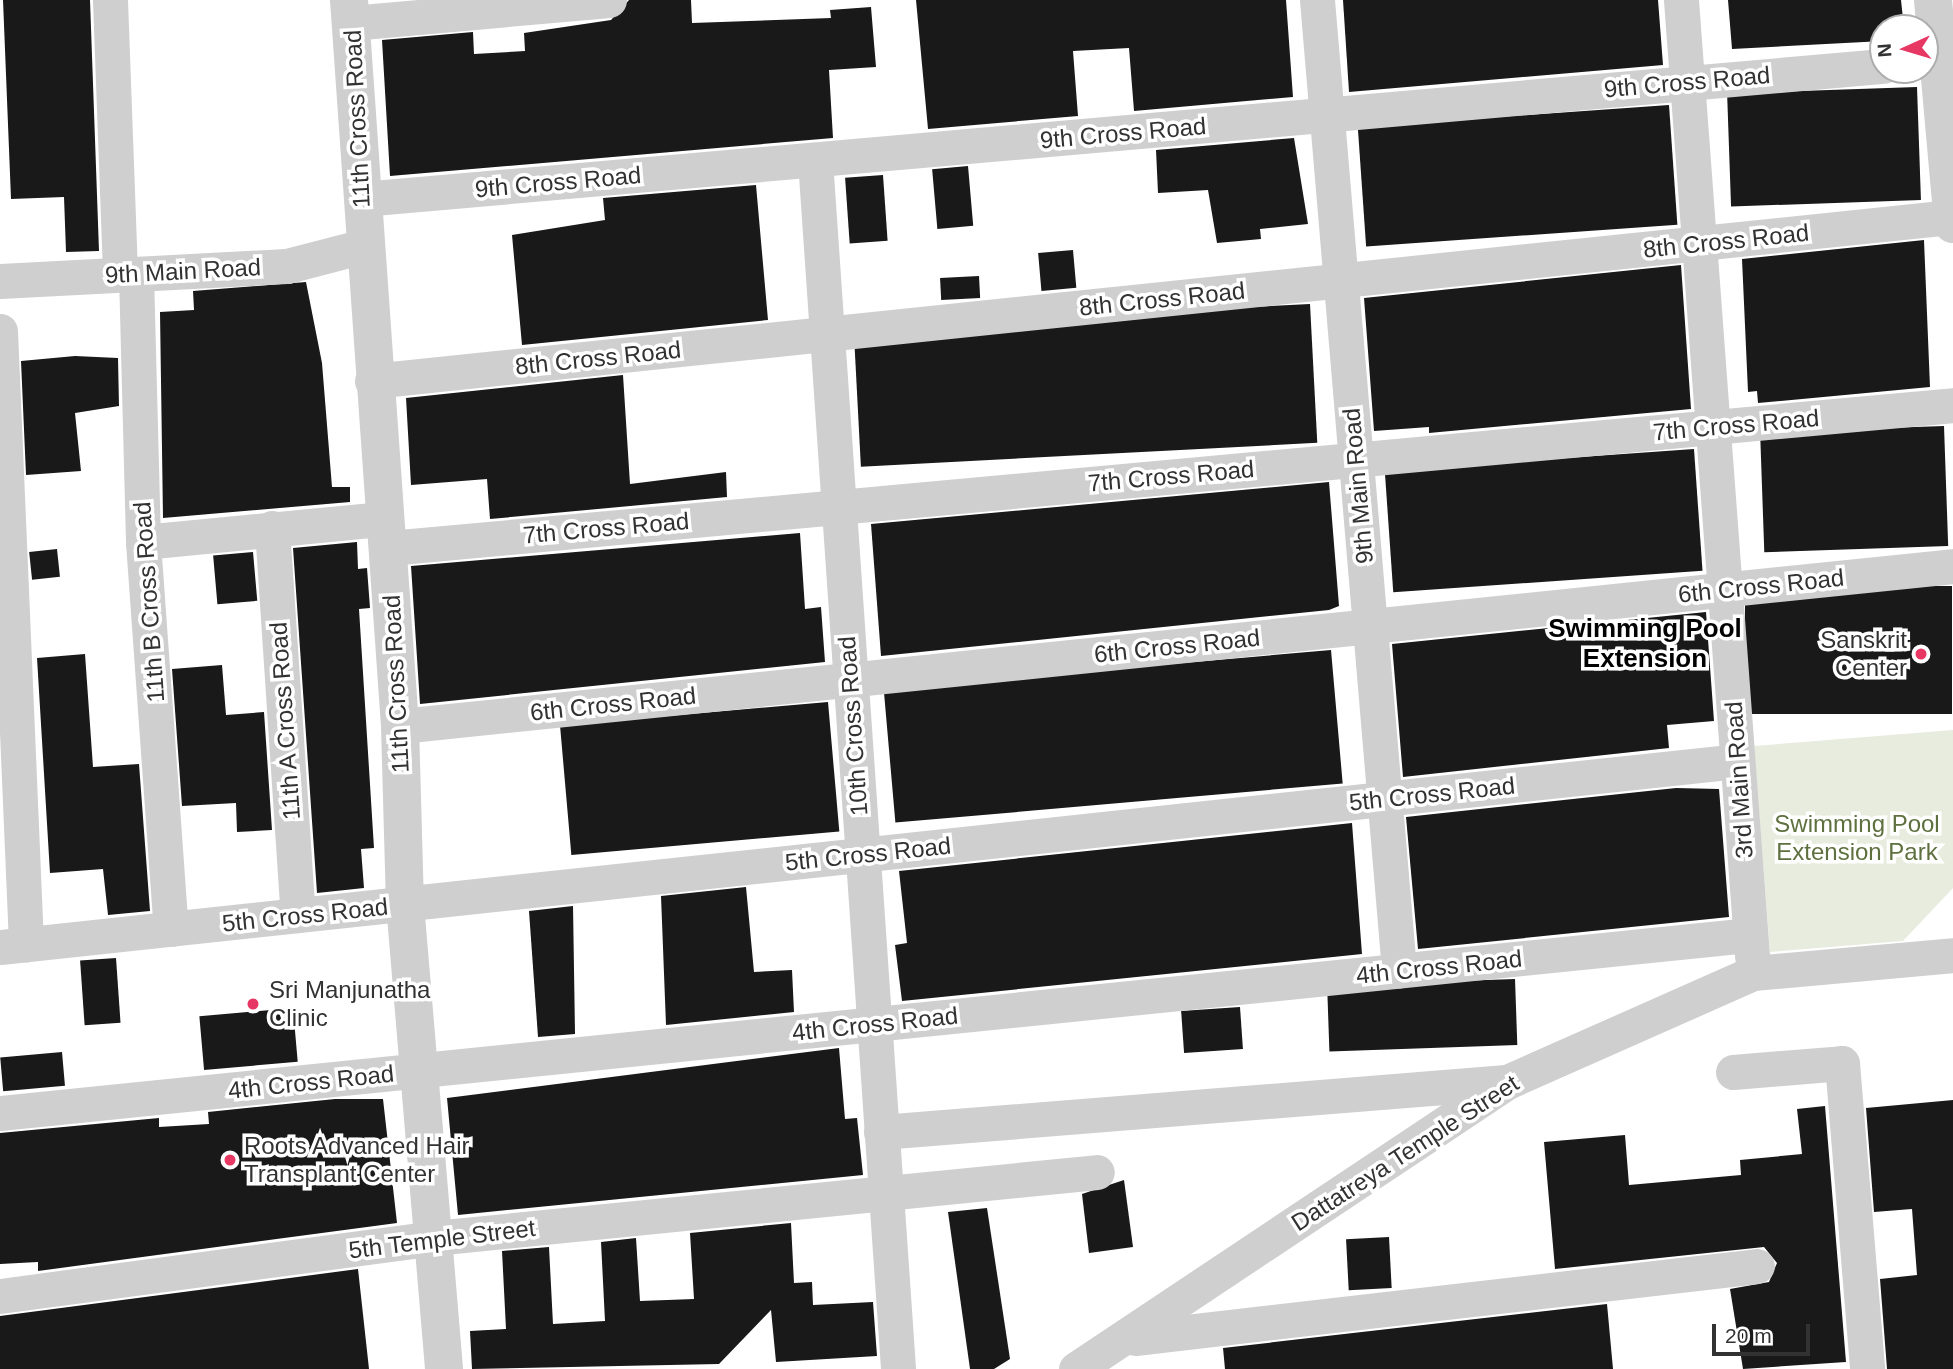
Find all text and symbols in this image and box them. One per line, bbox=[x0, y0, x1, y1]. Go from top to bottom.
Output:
north arrow bbox=[1869, 14, 1939, 84]
street label: 11th Cross Road bbox=[338, 29, 376, 209]
text: N bbox=[1874, 43, 1896, 58]
street label: 9th Cross Road bbox=[1603, 60, 1771, 104]
street label: 9th Cross Road bbox=[1039, 111, 1207, 155]
street label: 9th Cross Road bbox=[474, 160, 642, 204]
street label: 8th Cross Road bbox=[1642, 218, 1810, 264]
street label: 9th Main Road bbox=[104, 253, 262, 289]
street label: 8th Cross Road bbox=[1078, 276, 1246, 322]
street label: 8th Cross Road bbox=[514, 335, 682, 381]
street label: 7th Cross Road bbox=[1652, 403, 1820, 447]
street label: 9th Main Road bbox=[1337, 407, 1379, 565]
street label: 7th Cross Road bbox=[1087, 454, 1255, 498]
street label: 11th B Cross Road bbox=[128, 501, 170, 703]
street label: 7th Cross Road bbox=[522, 506, 690, 550]
street label: 6th Cross Road bbox=[1677, 563, 1845, 609]
street label: 11th Cross Road bbox=[377, 594, 415, 774]
district label: Swimming Pool Extension bbox=[1548, 613, 1742, 674]
street label: 11th A Cross Road bbox=[264, 620, 306, 822]
street label: 6th Cross Road bbox=[1093, 623, 1261, 669]
place label: Sanskrit Center bbox=[1820, 626, 1907, 682]
street label: 10th Cross Road bbox=[832, 635, 874, 817]
marker: Sanskrit Center bbox=[1913, 646, 1929, 662]
street label: 6th Cross Road bbox=[529, 681, 697, 727]
street label: 3rd Main Road bbox=[1719, 700, 1759, 860]
street label: 5th Cross Road bbox=[1348, 771, 1516, 817]
park label: Swimming Pool Extension Park bbox=[1774, 810, 1940, 866]
street label: 5th Cross Road bbox=[784, 831, 952, 877]
street label: 5th Cross Road bbox=[221, 892, 389, 938]
street label: 4th Cross Road bbox=[1355, 944, 1523, 990]
place label: Sri Manjunatha Clinic bbox=[269, 976, 430, 1032]
marker: Sri Manjunatha Clinic bbox=[243, 994, 263, 1014]
street label: 4th Cross Road bbox=[791, 1001, 959, 1047]
street label: 4th Cross Road bbox=[227, 1059, 395, 1105]
street label: Dattatreya Temple Street bbox=[1286, 1069, 1524, 1237]
place label: Roots Advanced Hair Transplant Center bbox=[244, 1132, 471, 1188]
marker: Roots Advanced Hair Transplant Center bbox=[222, 1152, 238, 1168]
street label: 5th Temple Street bbox=[347, 1213, 537, 1265]
scale bar bbox=[1715, 1310, 1813, 1354]
text: 20 m bbox=[1725, 1324, 1772, 1347]

